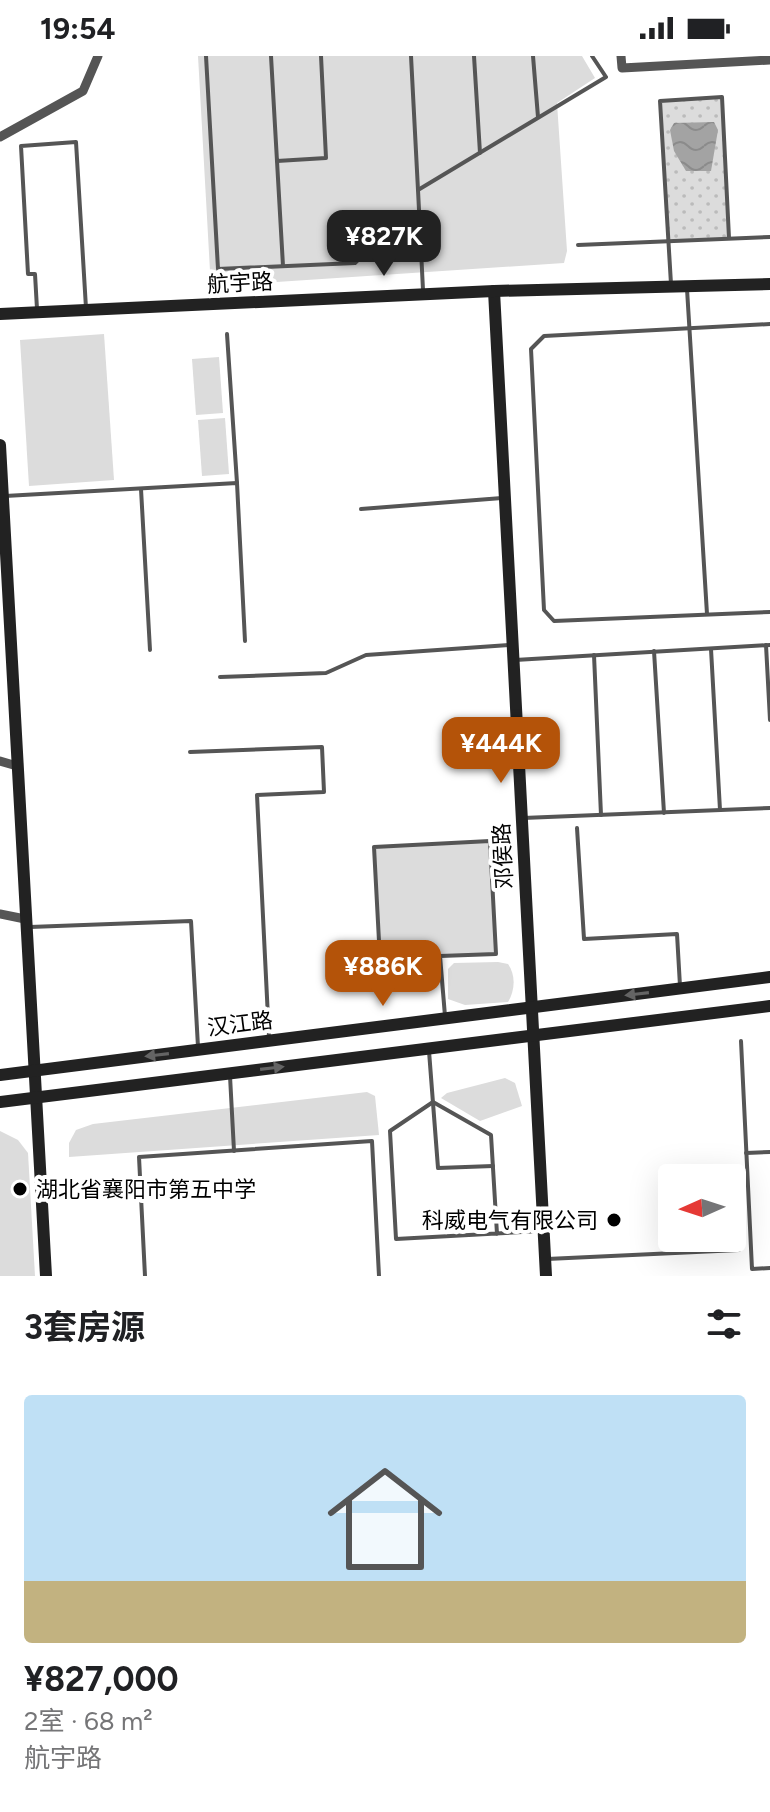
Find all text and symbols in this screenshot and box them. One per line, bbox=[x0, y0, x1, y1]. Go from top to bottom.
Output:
text: 19:54 bbox=[40, 10, 116, 47]
pin: ¥827K bbox=[328, 210, 440, 278]
text: ¥827K bbox=[345, 220, 423, 252]
street label: 航宇路 bbox=[206, 268, 274, 298]
pin: ¥444K bbox=[445, 717, 557, 785]
text: ¥444K bbox=[460, 727, 542, 759]
street label: 邓侯路 bbox=[488, 822, 518, 890]
pin: ¥886K bbox=[327, 940, 439, 1008]
text: ¥886K bbox=[343, 950, 423, 982]
one-way arrow bbox=[624, 988, 649, 1001]
street label: 汉江路 bbox=[206, 1007, 274, 1041]
one-way arrow bbox=[144, 1049, 169, 1062]
one-way arrow bbox=[260, 1061, 285, 1074]
north arrow bbox=[658, 1164, 746, 1252]
map controls bbox=[658, 1164, 746, 1252]
place label: 湖北省襄阳市第五中学 bbox=[36, 1176, 256, 1203]
marker: 湖北省襄阳市第五中学 bbox=[11, 1180, 29, 1198]
place label: 科威电气有限公司 bbox=[422, 1207, 598, 1234]
marker: 科威电气有限公司 bbox=[605, 1211, 623, 1229]
icon: filters bbox=[702, 1302, 746, 1346]
text: 3套房源 bbox=[24, 1307, 145, 1348]
icon: home bbox=[313, 1447, 457, 1591]
text: ¥827,000 bbox=[24, 1659, 179, 1700]
text: 2室 · 68 m² bbox=[24, 1705, 153, 1737]
text: 航宇路 bbox=[24, 1742, 102, 1774]

